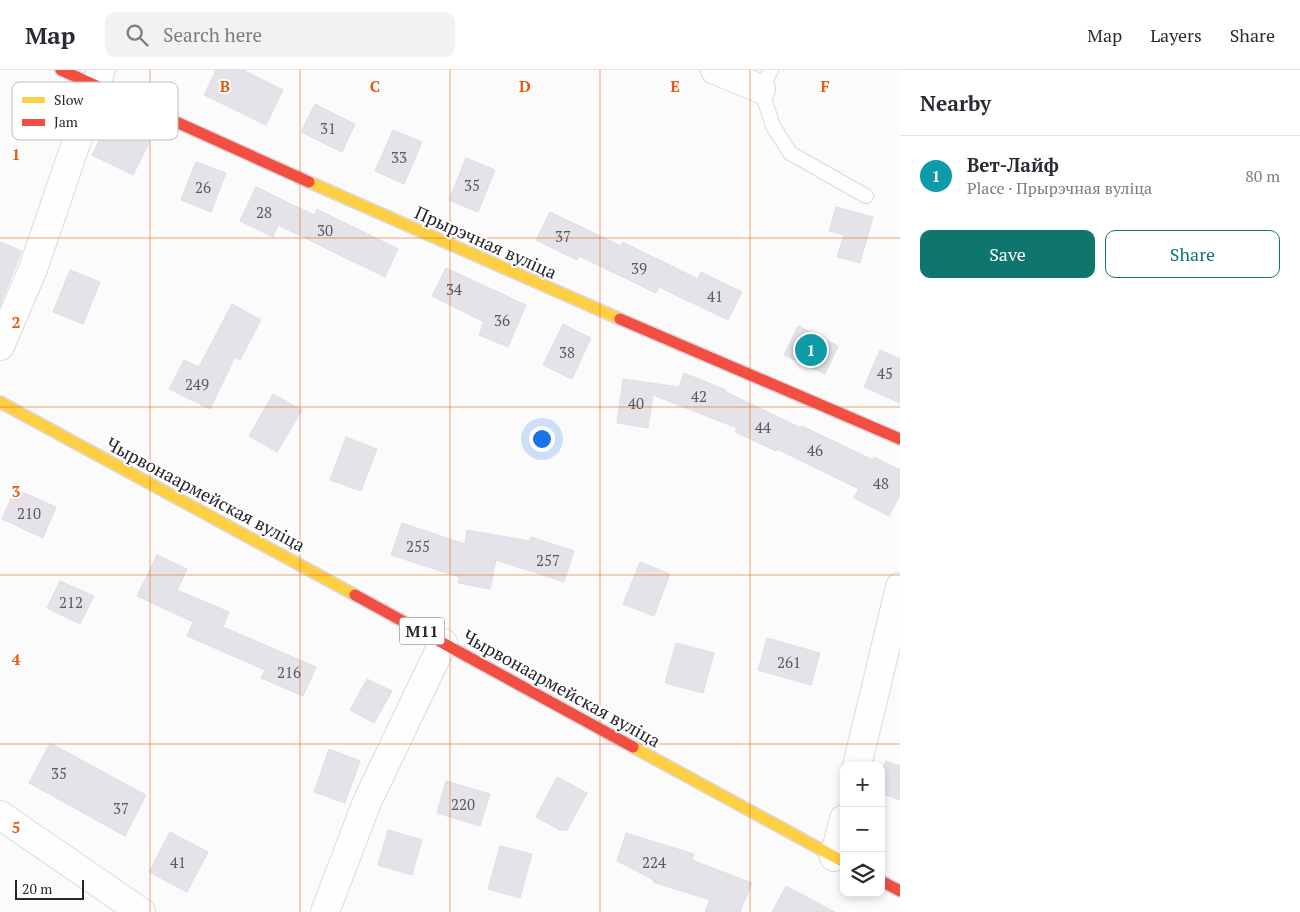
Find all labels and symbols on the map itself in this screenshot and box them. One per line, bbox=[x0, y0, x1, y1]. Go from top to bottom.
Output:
text: B bbox=[220, 75, 230, 97]
text: C bbox=[370, 75, 380, 97]
text: D bbox=[519, 75, 531, 97]
text: E bbox=[670, 75, 680, 97]
text: F bbox=[820, 75, 830, 97]
legend bbox=[12, 82, 178, 140]
text: Slow bbox=[54, 90, 84, 109]
text: Jam bbox=[54, 112, 78, 131]
house number: 31 bbox=[320, 118, 336, 138]
text: 1 bbox=[11, 143, 21, 165]
house number: 33 bbox=[391, 147, 407, 167]
house number: 35 bbox=[464, 175, 480, 195]
house number: 26 bbox=[195, 177, 211, 197]
street label: Прырэчная вуліца bbox=[411, 200, 561, 284]
house number: 28 bbox=[256, 202, 272, 222]
house number: 30 bbox=[317, 220, 333, 240]
house number: 37 bbox=[555, 226, 571, 246]
house number: 39 bbox=[631, 258, 647, 278]
house number: 34 bbox=[446, 279, 462, 299]
house number: 41 bbox=[707, 286, 723, 306]
house number: 36 bbox=[494, 310, 510, 330]
text: 2 bbox=[11, 311, 21, 333]
pin: 1 bbox=[795, 331, 827, 369]
house number: 38 bbox=[559, 342, 575, 362]
house number: 45 bbox=[877, 363, 893, 383]
house number: 249 bbox=[185, 374, 209, 394]
house number: 42 bbox=[691, 386, 707, 406]
house number: 40 bbox=[628, 393, 644, 413]
house number: 44 bbox=[755, 417, 771, 437]
your location bbox=[529, 426, 555, 452]
street label: Чырвонаармейская вуліца bbox=[102, 431, 310, 557]
house number: 46 bbox=[807, 440, 823, 460]
house number: 48 bbox=[873, 473, 889, 493]
text: 3 bbox=[11, 480, 21, 502]
house number: 210 bbox=[17, 503, 41, 523]
house number: 255 bbox=[406, 536, 430, 556]
house number: 257 bbox=[536, 550, 560, 570]
house number: 212 bbox=[59, 592, 83, 612]
road number: М11 bbox=[400, 618, 444, 644]
street label: Чырвонаармейская вуліца bbox=[459, 624, 665, 752]
text: 4 bbox=[11, 648, 21, 670]
house number: 261 bbox=[777, 652, 801, 672]
house number: 216 bbox=[277, 662, 301, 682]
house number: 35 bbox=[51, 763, 67, 783]
house number: 220 bbox=[451, 794, 475, 814]
house number: 37 bbox=[113, 798, 129, 818]
text: 5 bbox=[11, 816, 21, 838]
house number: 41 bbox=[170, 852, 186, 872]
house number: 224 bbox=[642, 852, 666, 872]
scale bar bbox=[15, 877, 84, 900]

